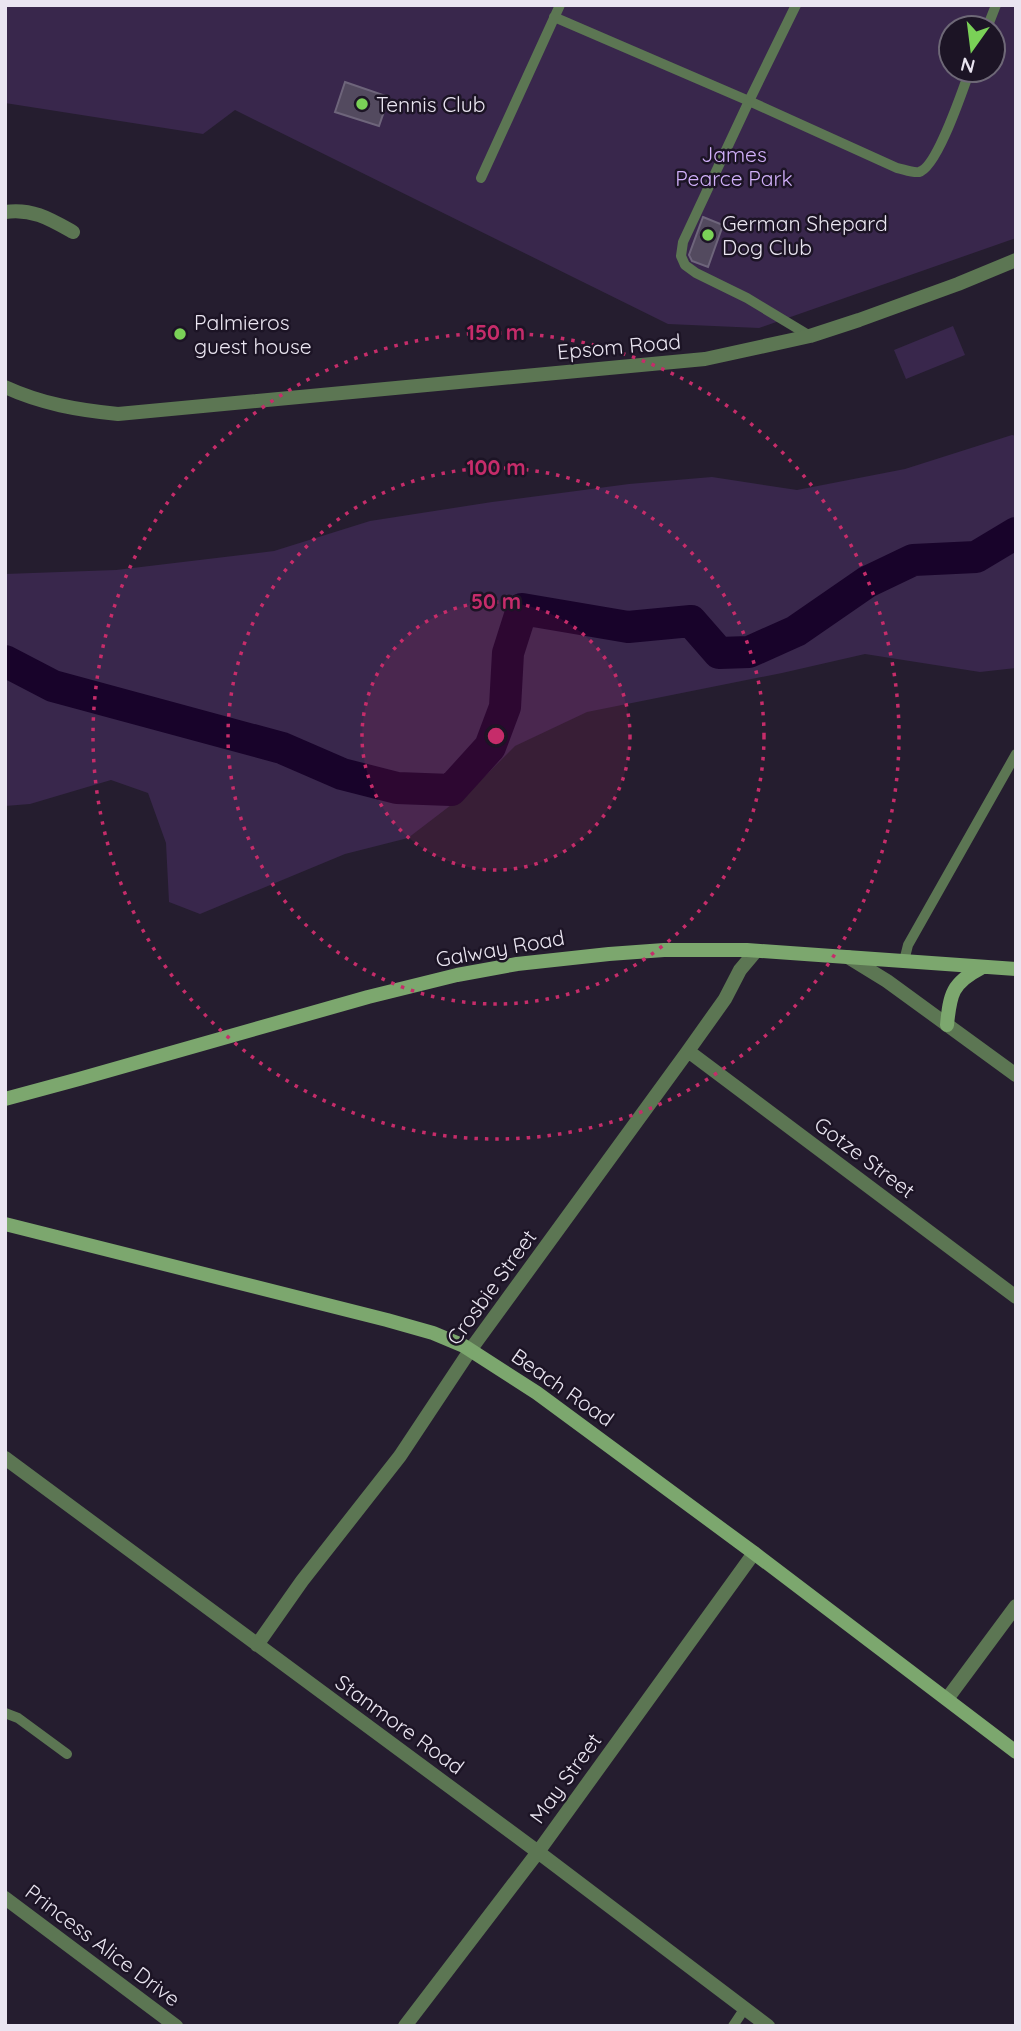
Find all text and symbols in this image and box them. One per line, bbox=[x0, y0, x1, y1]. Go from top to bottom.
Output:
north arrow bbox=[937, 14, 1007, 84]
text: N bbox=[958, 52, 978, 79]
place label: Tennis Club bbox=[376, 91, 486, 117]
marker: Tennis Club bbox=[354, 96, 370, 112]
park label: James Pearce Park bbox=[675, 141, 793, 191]
place label: German Shepard Dog Club bbox=[722, 210, 888, 260]
marker: German Shepard Dog Club bbox=[700, 227, 716, 243]
place label: Palmieros guest house bbox=[194, 309, 312, 359]
text: 150 m bbox=[467, 319, 525, 345]
marker: Palmieros guest house bbox=[172, 326, 188, 342]
street label: Epsom Road bbox=[556, 328, 682, 364]
text: 100 m bbox=[466, 454, 526, 480]
text: 50 m bbox=[471, 588, 521, 614]
centre of rings bbox=[484, 724, 508, 748]
street label: Galway Road bbox=[433, 924, 567, 972]
street label: Gotze Street bbox=[810, 1111, 920, 1203]
street label: Crosbie Street bbox=[440, 1224, 542, 1350]
street label: Beach Road bbox=[507, 1342, 619, 1432]
street label: Stanmore Road bbox=[330, 1669, 470, 1779]
street label: May Street bbox=[524, 1728, 606, 1828]
street label: Princess Alice Drive bbox=[20, 1878, 186, 2012]

